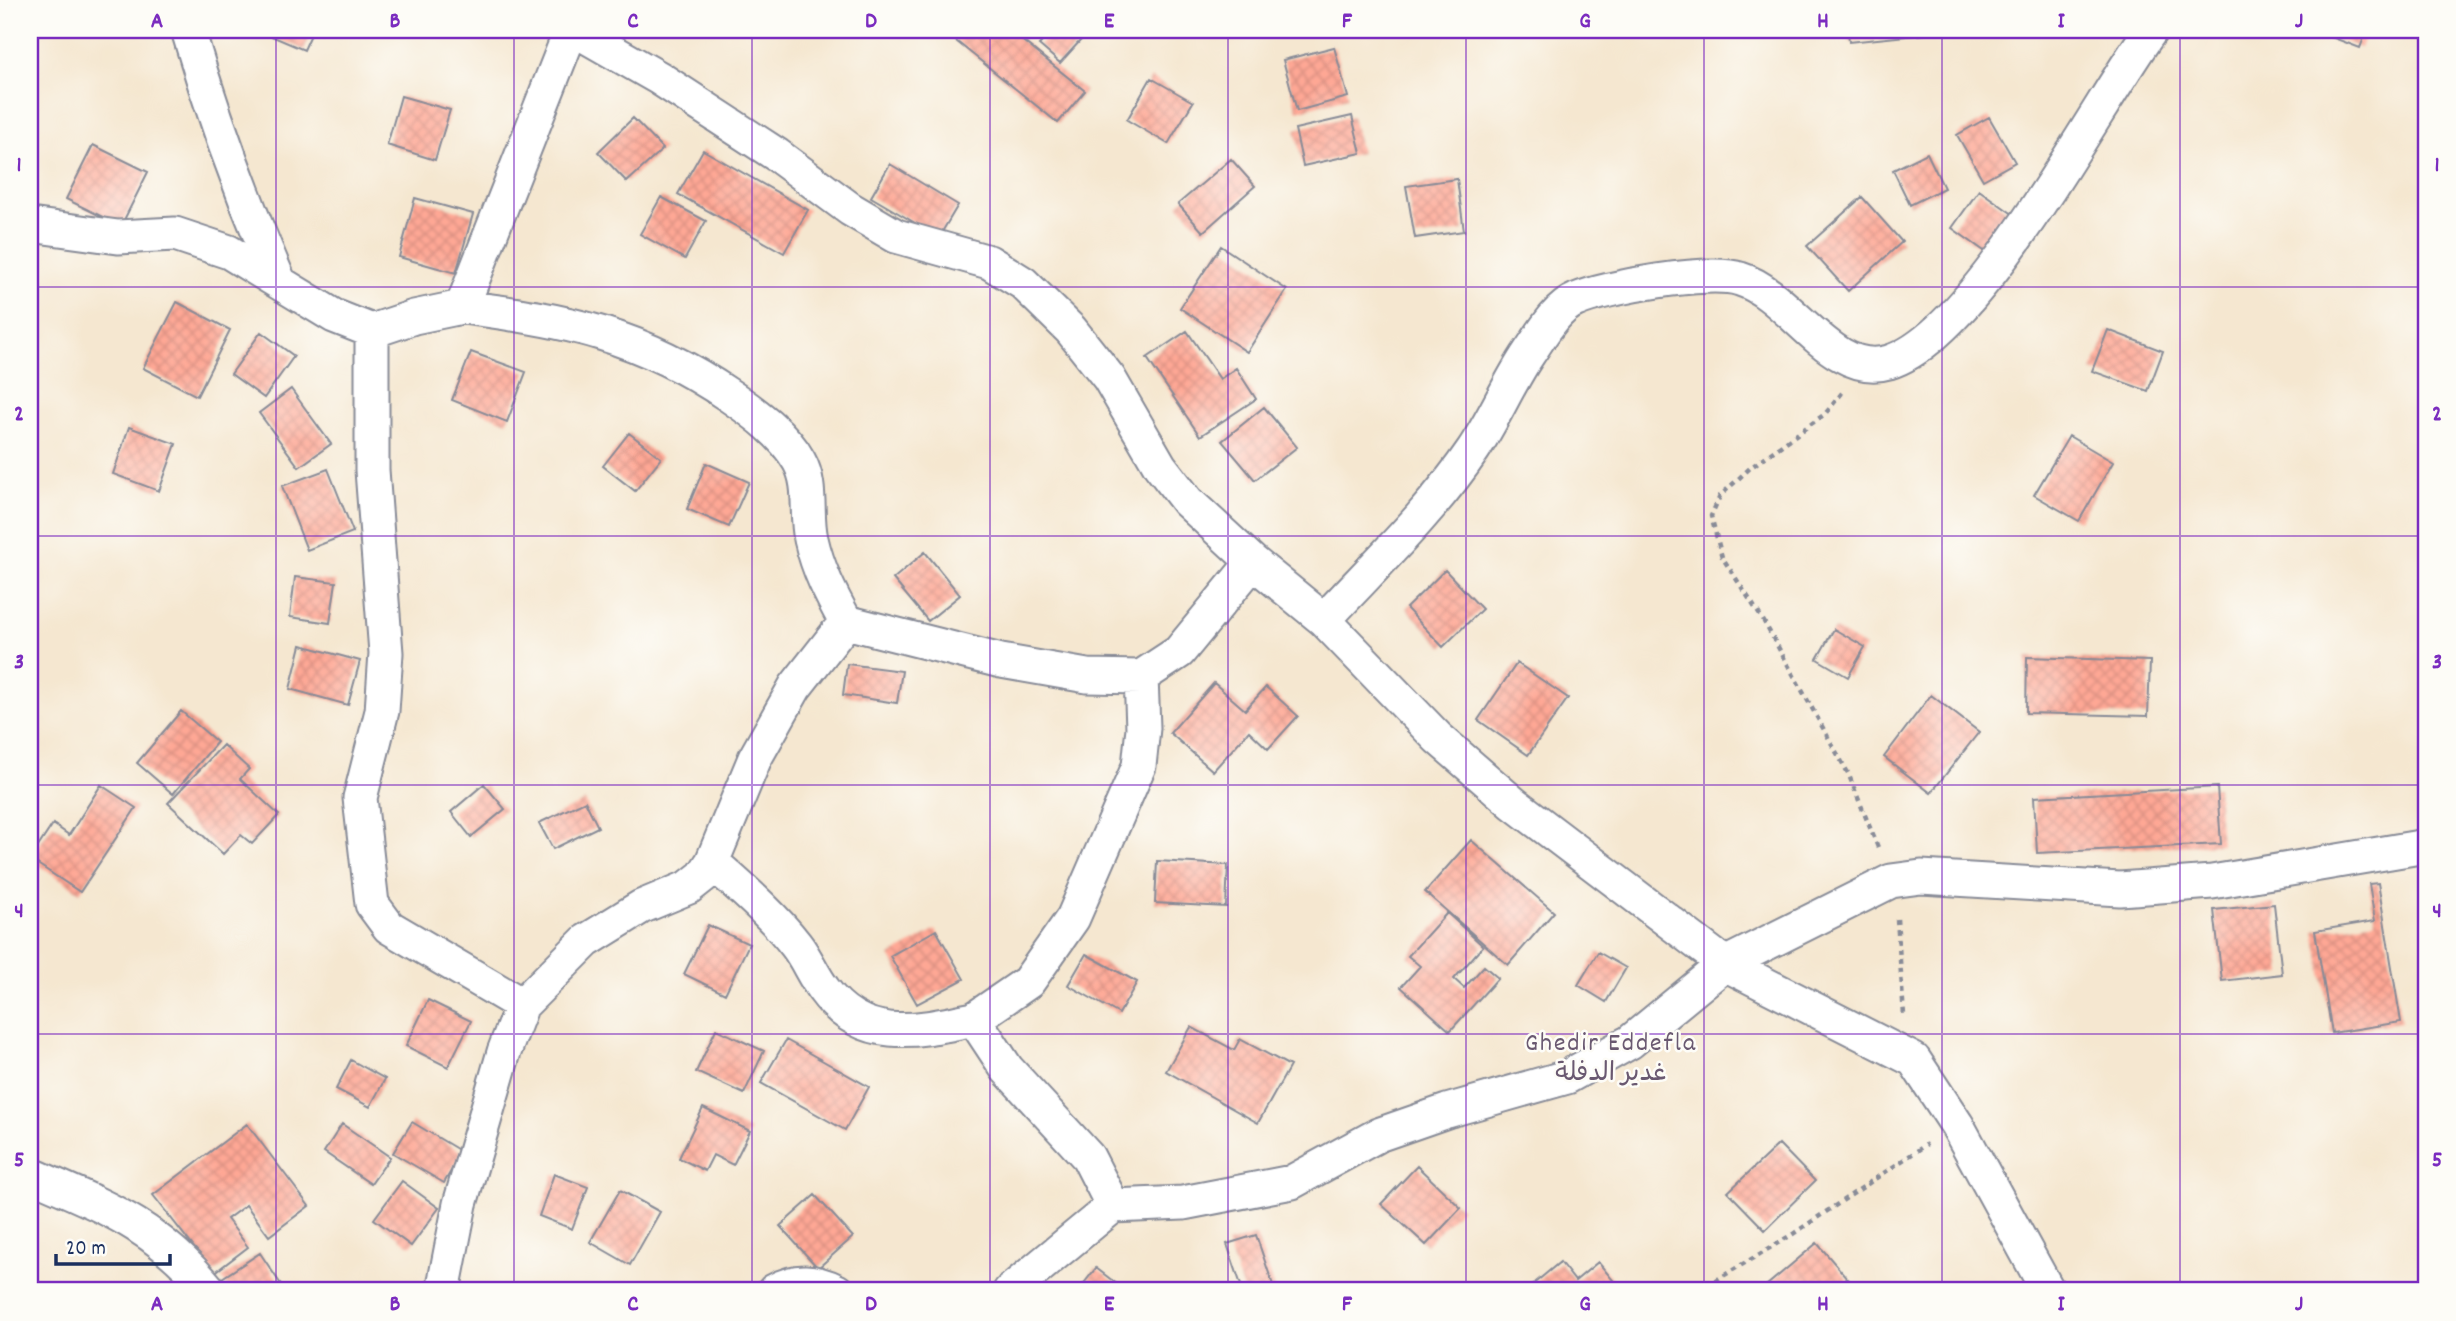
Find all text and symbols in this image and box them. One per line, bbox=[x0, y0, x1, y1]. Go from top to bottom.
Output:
text: A bbox=[151, 6, 163, 39]
text: B bbox=[390, 6, 401, 39]
text: C bbox=[627, 6, 639, 39]
text: D bbox=[865, 6, 877, 39]
text: E bbox=[1104, 6, 1115, 39]
text: F bbox=[1342, 6, 1353, 39]
text: G bbox=[1579, 6, 1591, 39]
text: H bbox=[1817, 6, 1829, 39]
text: I bbox=[2057, 6, 2065, 39]
text: J bbox=[2295, 6, 2303, 39]
text: 1 bbox=[16, 150, 22, 183]
text: 1 bbox=[2434, 150, 2440, 183]
text: 2 bbox=[14, 399, 24, 432]
text: 2 bbox=[2432, 399, 2442, 432]
text: 3 bbox=[14, 647, 24, 680]
text: 3 bbox=[2432, 647, 2442, 680]
text: 4 bbox=[14, 896, 24, 929]
text: 4 bbox=[2432, 896, 2442, 929]
district label: Ghedir Eddefla غدير الدفلة bbox=[1525, 1026, 1697, 1093]
text: 5 bbox=[14, 1145, 24, 1178]
text: 5 bbox=[2432, 1145, 2442, 1178]
scale bar bbox=[56, 1223, 170, 1267]
text: 20 m bbox=[66, 1235, 106, 1265]
text: A bbox=[151, 1289, 163, 1321]
text: B bbox=[390, 1289, 401, 1321]
text: C bbox=[627, 1289, 639, 1321]
text: D bbox=[865, 1289, 877, 1321]
text: E bbox=[1104, 1289, 1115, 1321]
text: F bbox=[1342, 1289, 1353, 1321]
text: G bbox=[1579, 1289, 1591, 1321]
text: H bbox=[1817, 1289, 1829, 1321]
text: I bbox=[2057, 1289, 2065, 1321]
text: J bbox=[2295, 1289, 2303, 1321]

